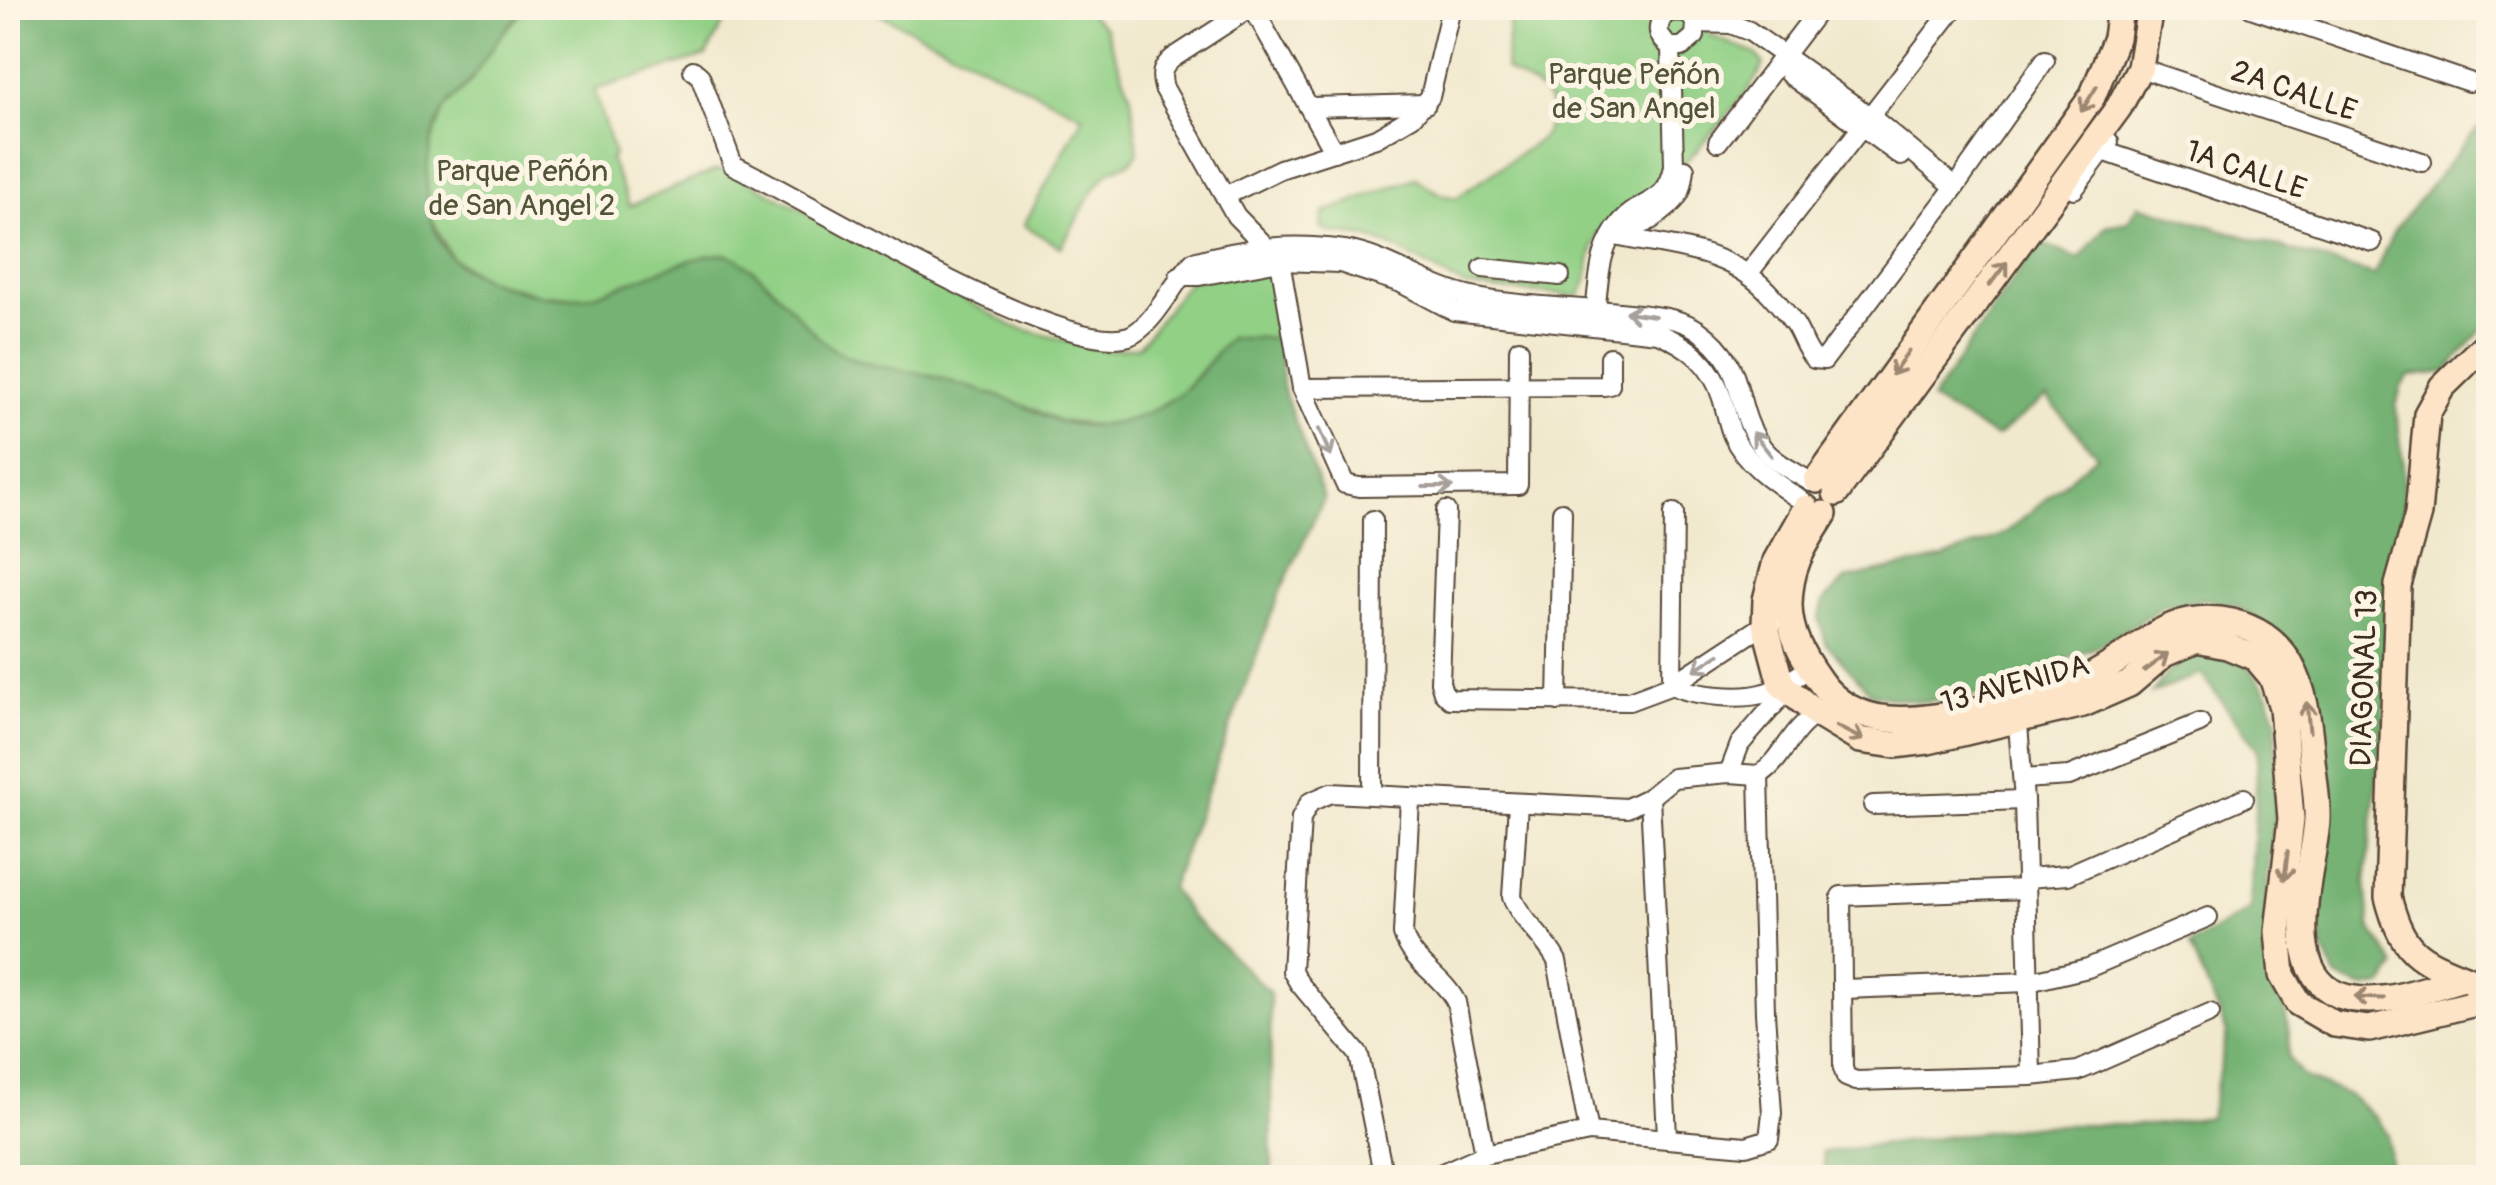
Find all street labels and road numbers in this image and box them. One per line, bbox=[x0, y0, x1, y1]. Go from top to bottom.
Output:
street label: 2A CALLE bbox=[2226, 52, 2362, 130]
street label: 1A CALLE bbox=[2181, 132, 2311, 208]
street label: DIAGONAL 13 bbox=[2342, 589, 2386, 767]
street label: 13 AVENIDA bbox=[1937, 646, 2093, 722]

